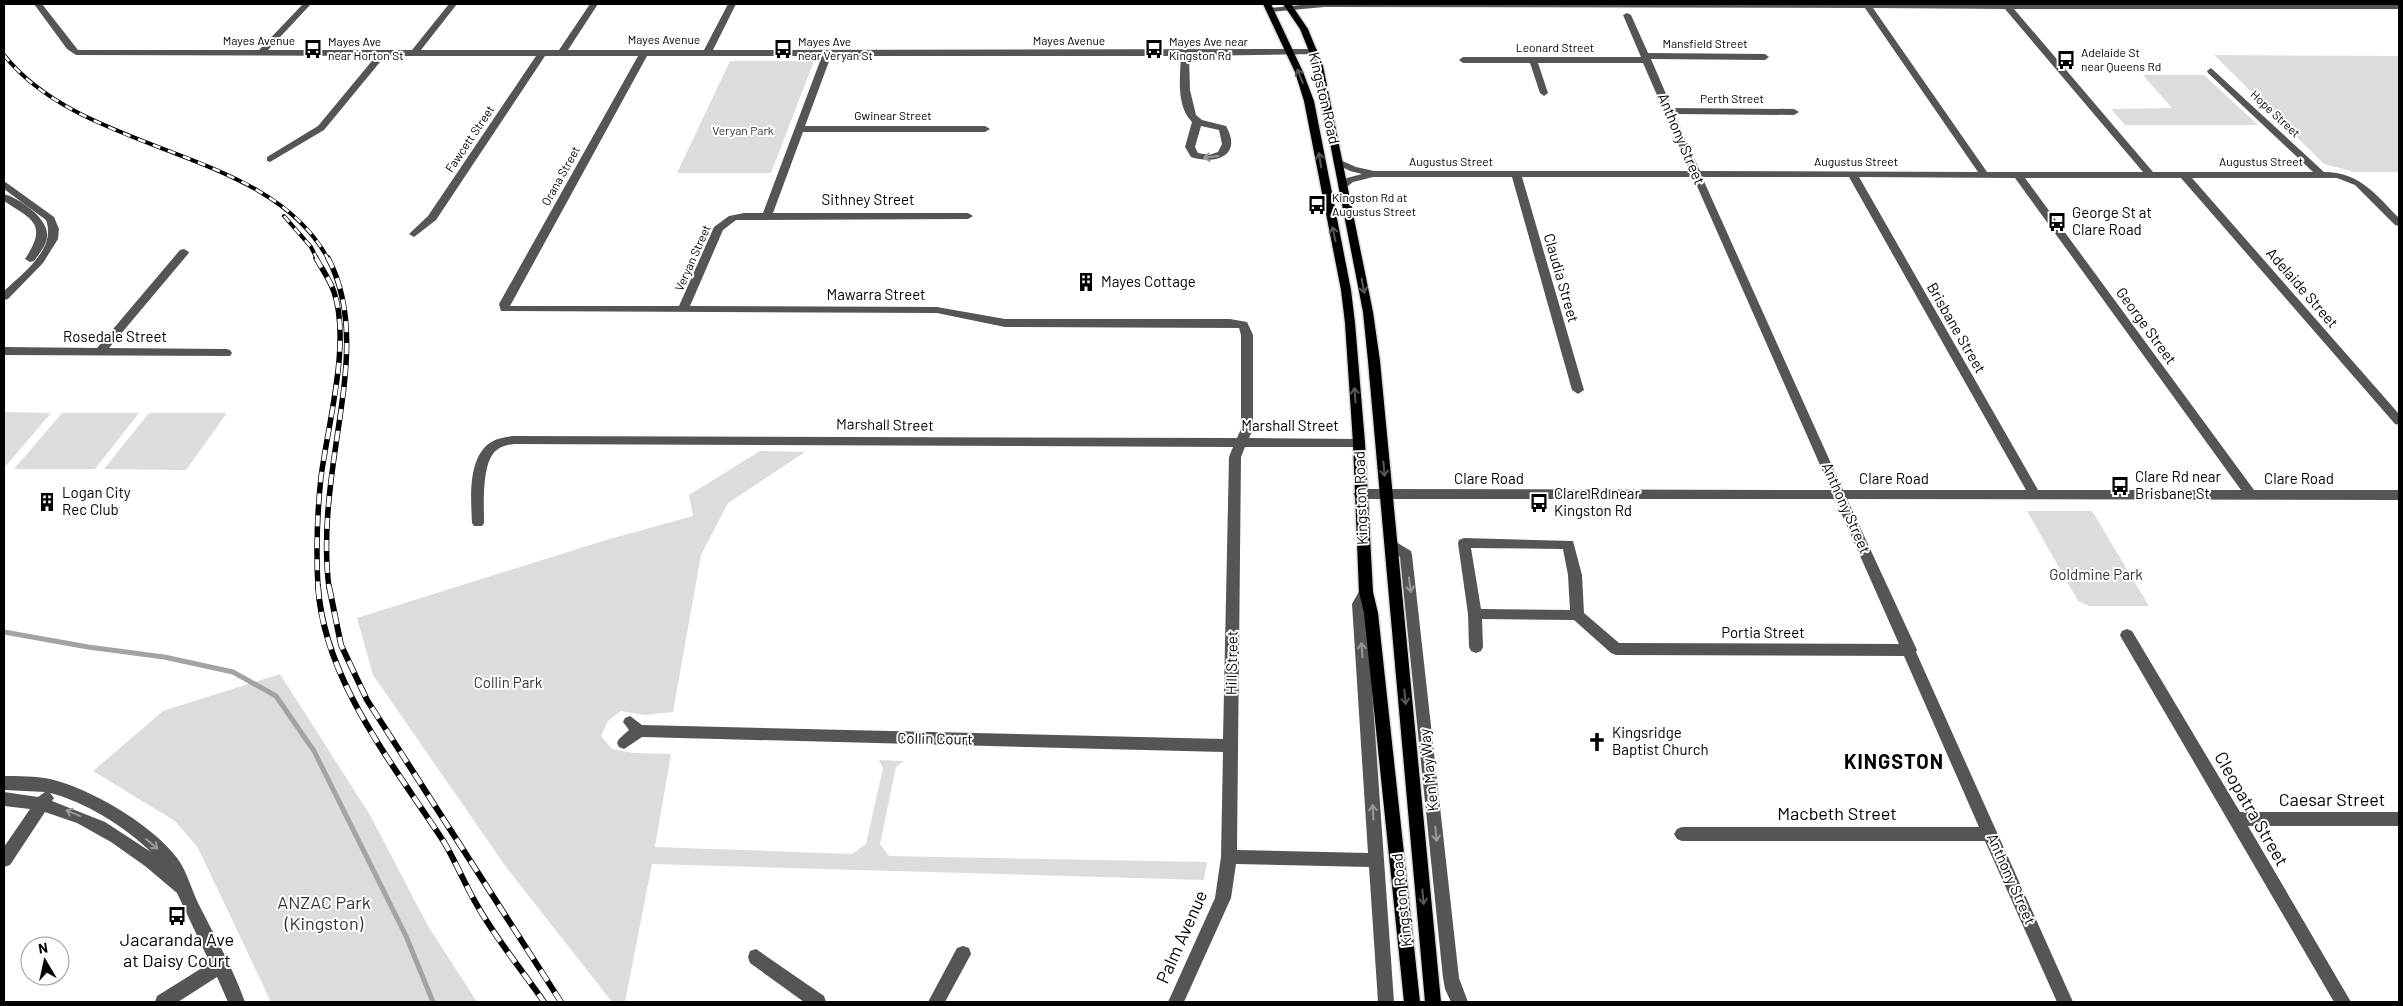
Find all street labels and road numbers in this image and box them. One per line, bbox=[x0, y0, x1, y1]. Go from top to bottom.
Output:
street label: Mayes Avenue bbox=[628, 32, 700, 46]
street label: Mayes Avenue bbox=[223, 33, 295, 47]
street label: Mayes Avenue bbox=[1033, 33, 1105, 47]
street label: Mansfield Street bbox=[1662, 36, 1748, 50]
street label: Leonard Street bbox=[1516, 40, 1594, 54]
street label: Kingston Road bbox=[1306, 50, 1344, 146]
street label: Hope Street bbox=[2248, 87, 2303, 140]
street label: Anthony Street bbox=[1655, 90, 1709, 187]
street label: Perth Street bbox=[1700, 91, 1764, 105]
street label: Fawcett Street bbox=[442, 102, 497, 174]
street label: Gwinear Street bbox=[854, 108, 932, 122]
street label: Orana Street bbox=[538, 143, 582, 208]
street label: Augustus Street bbox=[1409, 154, 1493, 168]
street label: Augustus Street bbox=[1814, 154, 1898, 168]
street label: Augustus Street bbox=[2219, 154, 2303, 168]
street label: Sithney Street bbox=[822, 190, 914, 208]
street label: Veryan Street bbox=[671, 222, 713, 293]
street label: Claudia Street bbox=[1541, 231, 1583, 324]
street label: Adelaide Street bbox=[2263, 244, 2342, 331]
street label: Brisbane Street bbox=[1924, 279, 1990, 376]
street label: George Street bbox=[2113, 283, 2181, 367]
street label: Mawarra Street bbox=[826, 285, 926, 303]
street label: Rosedale Street bbox=[63, 327, 167, 345]
street label: Marshall Street bbox=[836, 414, 934, 434]
street label: Marshall Street bbox=[1241, 416, 1339, 434]
street label: Kingston Road bbox=[1349, 451, 1371, 545]
street label: Anthony Street bbox=[1819, 459, 1875, 556]
street label: Clare Road bbox=[1454, 469, 1524, 487]
street label: Clare Road bbox=[1859, 469, 1929, 487]
street label: Clare Road bbox=[2264, 469, 2334, 487]
street label: Portia Street bbox=[1721, 623, 1805, 641]
street label: Hill Street bbox=[1221, 631, 1241, 695]
street label: Collin Court bbox=[897, 728, 973, 748]
street label: Ken May Way bbox=[1415, 728, 1441, 812]
street label: Cleopatra Street bbox=[2210, 747, 2294, 870]
street label: Caesar Street bbox=[2279, 788, 2385, 810]
street label: Macbeth Street bbox=[1777, 802, 1897, 824]
street label: Anthony Street bbox=[1984, 830, 2040, 927]
street label: Kingston Road bbox=[1387, 852, 1415, 948]
street label: Palm Avenue bbox=[1151, 887, 1211, 987]

